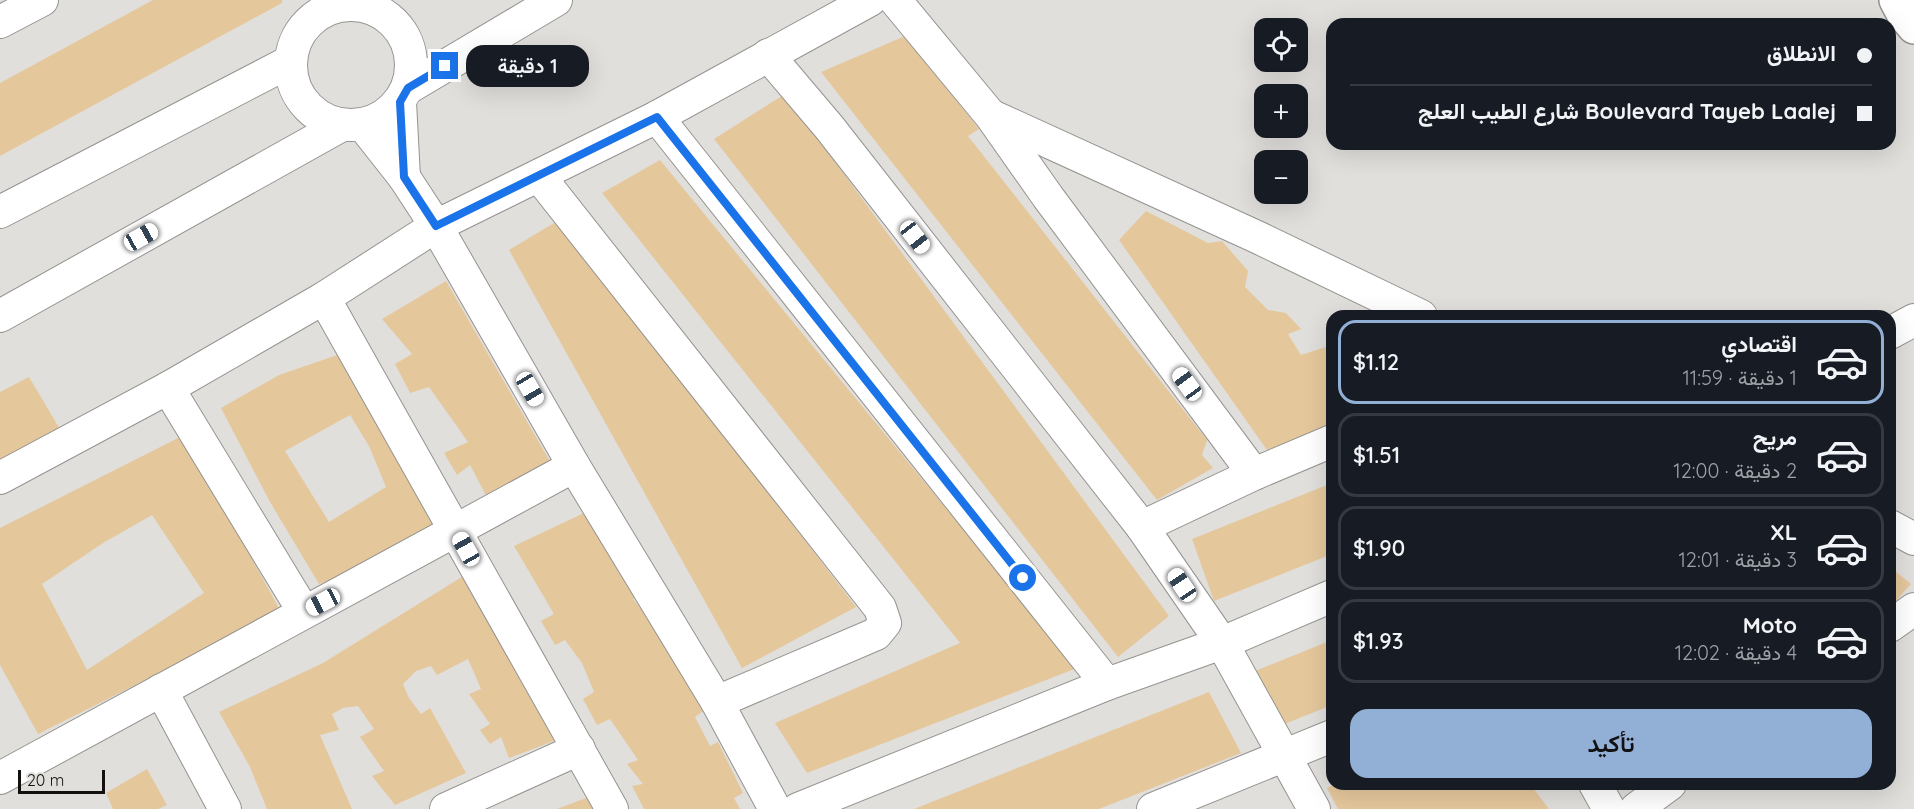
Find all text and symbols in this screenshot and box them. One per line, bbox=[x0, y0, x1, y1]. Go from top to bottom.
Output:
map controls bbox=[1254, 18, 1308, 204]
button: locate bbox=[1254, 18, 1308, 72]
text: الانطلاق bbox=[1767, 39, 1836, 67]
callout: 1 دقيقة bbox=[466, 45, 589, 87]
route end bbox=[431, 52, 458, 79]
text: 1 دقيقة bbox=[497, 53, 558, 78]
button: + bbox=[1254, 84, 1308, 138]
text: Boulevard Tayeb Laalej شارع الطيب العلج bbox=[1418, 97, 1836, 125]
button: − bbox=[1254, 150, 1308, 204]
car bbox=[897, 217, 933, 257]
car bbox=[121, 220, 161, 254]
text: اقتصادي bbox=[1721, 330, 1797, 358]
icon: car bbox=[1815, 335, 1869, 389]
text: $1.12 bbox=[1353, 348, 1399, 376]
car bbox=[1169, 364, 1205, 404]
text: 1 دقيقة · 11:59 bbox=[1682, 365, 1797, 390]
car bbox=[513, 369, 547, 409]
text: مريح bbox=[1753, 423, 1797, 451]
icon: car bbox=[1815, 428, 1869, 482]
text: $1.51 bbox=[1353, 441, 1400, 469]
text: 2 دقيقة · 12:00 bbox=[1673, 458, 1797, 483]
text: XL bbox=[1770, 518, 1797, 546]
icon: car bbox=[1815, 521, 1869, 575]
car bbox=[449, 529, 483, 569]
text: $1.90 bbox=[1353, 534, 1405, 562]
text: 3 دقيقة · 12:01 bbox=[1678, 547, 1797, 572]
route start bbox=[1009, 564, 1036, 591]
car bbox=[1164, 565, 1200, 605]
car bbox=[303, 586, 343, 618]
text: Moto bbox=[1743, 611, 1797, 639]
icon: car bbox=[1815, 614, 1869, 668]
text: $1.93 bbox=[1353, 627, 1403, 655]
text: 4 دقيقة · 12:02 bbox=[1675, 640, 1797, 665]
button: تأكيد bbox=[1350, 709, 1872, 778]
scale bar bbox=[18, 767, 105, 794]
text: 20 m bbox=[27, 770, 64, 790]

